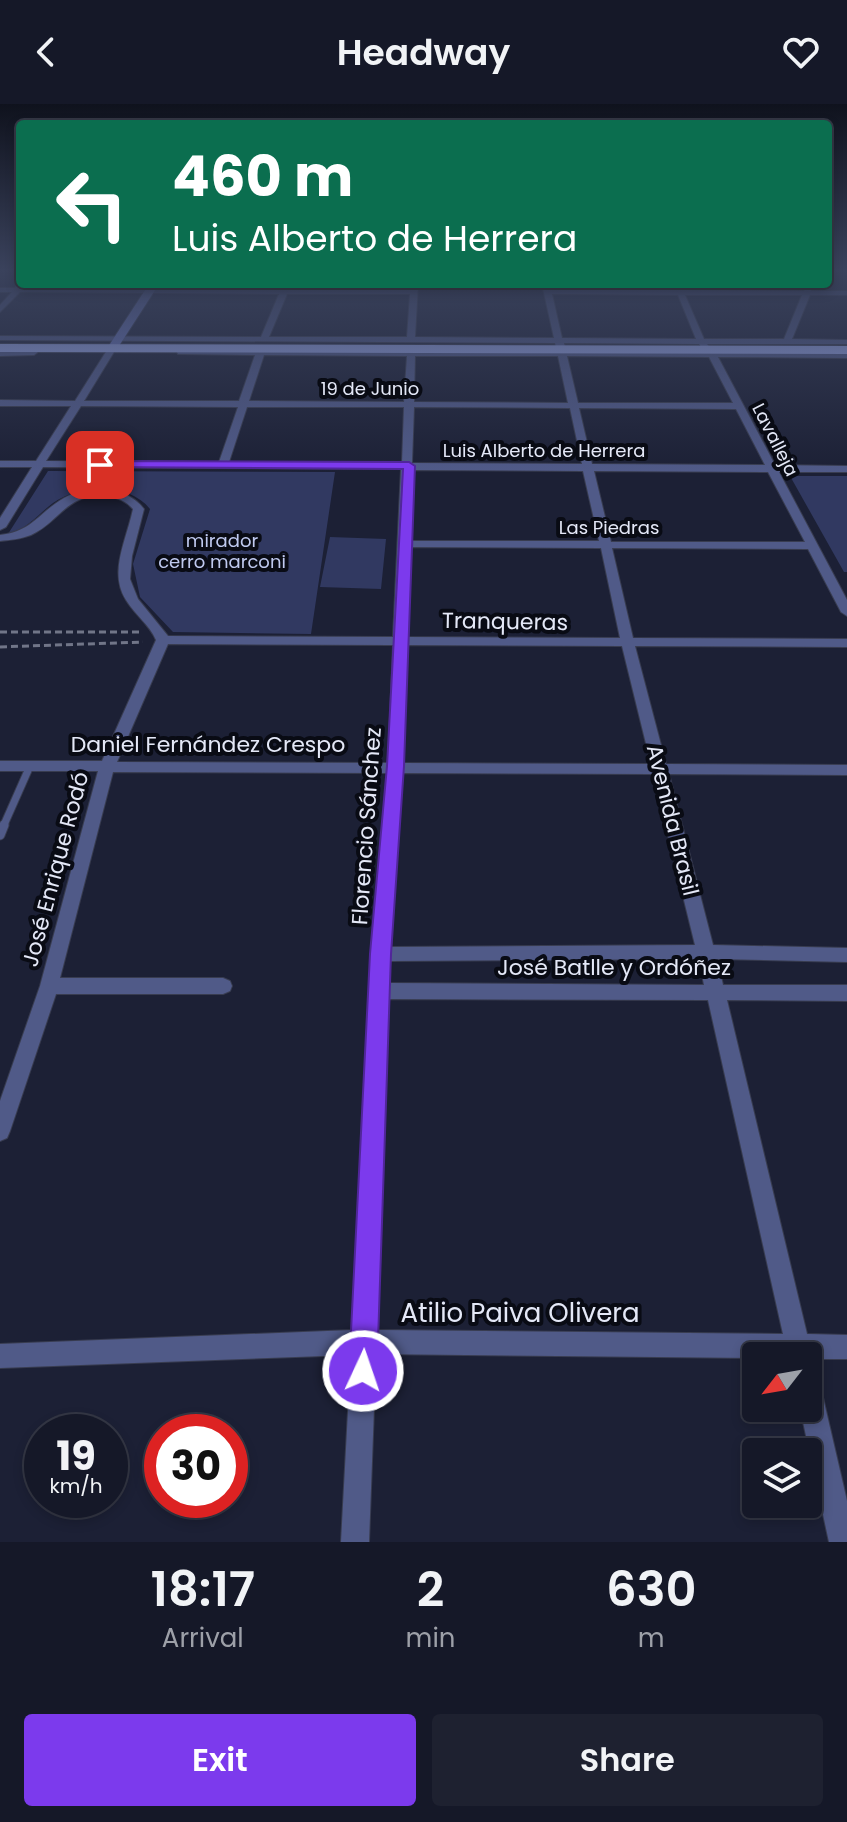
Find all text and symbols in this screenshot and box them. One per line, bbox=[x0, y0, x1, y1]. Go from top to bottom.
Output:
text: Headway bbox=[337, 27, 510, 78]
icon: back bbox=[24, 30, 68, 74]
icon: heart bbox=[779, 30, 823, 74]
text: 460 m bbox=[172, 137, 353, 216]
icon: left bbox=[40, 152, 144, 256]
text: Luis Alberto de Herrera bbox=[172, 213, 577, 264]
street label: 19 de Junio bbox=[321, 376, 419, 401]
street label: Lavalleja bbox=[746, 399, 804, 481]
pin bbox=[66, 431, 134, 499]
street label: Luis Alberto de Herrera bbox=[443, 438, 645, 463]
icon: arrive bbox=[78, 443, 122, 487]
street label: Las Piedras bbox=[559, 515, 659, 540]
park label: mirador cerro marconi bbox=[158, 528, 286, 574]
street label: Tranqueras bbox=[442, 605, 568, 638]
street label: Florencio Sánchez bbox=[344, 726, 389, 926]
street label: Daniel Fernández Crespo bbox=[71, 729, 345, 760]
street label: Avenida Brasil bbox=[639, 741, 706, 899]
street label: José Enrique Rodó bbox=[15, 768, 96, 970]
street label: José Batlle y Ordóñez bbox=[497, 952, 731, 983]
street label: Atilio Paiva Olivera bbox=[400, 1295, 640, 1331]
position arrow bbox=[321, 1329, 405, 1413]
north arrow bbox=[742, 1342, 822, 1422]
map controls bbox=[742, 1342, 822, 1518]
speed limit sign: 30 bbox=[144, 1414, 248, 1518]
text: 19 bbox=[56, 1428, 96, 1484]
button: layers bbox=[742, 1438, 822, 1518]
text: km/h bbox=[49, 1472, 103, 1500]
text: 18:17 bbox=[151, 1556, 255, 1623]
text: 2 bbox=[417, 1556, 444, 1623]
text: 630 bbox=[606, 1556, 696, 1623]
text: Arrival bbox=[162, 1620, 244, 1656]
text: min bbox=[406, 1620, 455, 1656]
text: m bbox=[638, 1620, 665, 1656]
button: Exit bbox=[24, 1714, 416, 1806]
button: Share bbox=[432, 1714, 823, 1806]

